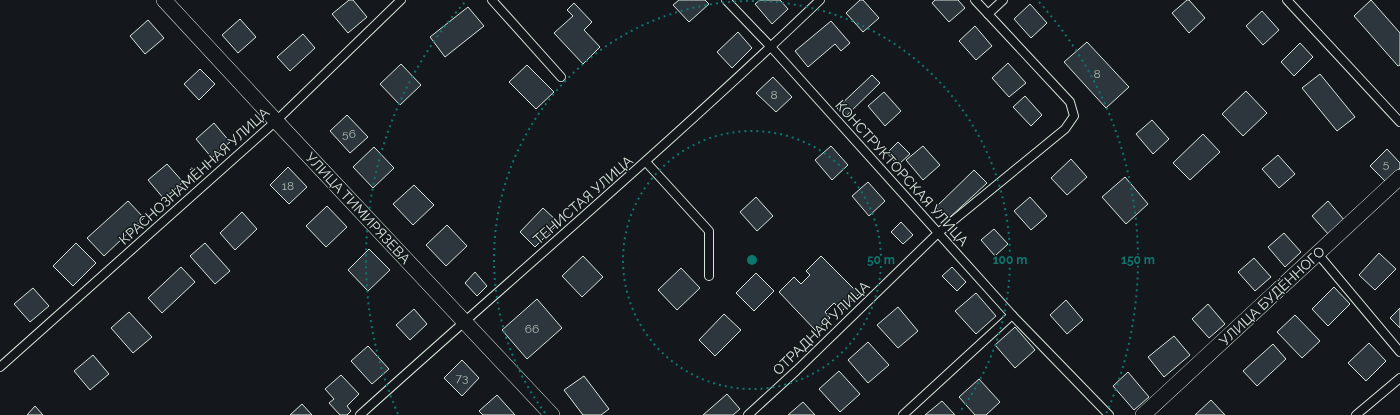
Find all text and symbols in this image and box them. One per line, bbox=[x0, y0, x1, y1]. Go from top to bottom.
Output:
house number: 8 bbox=[1093, 67, 1101, 81]
house number: 8 bbox=[770, 88, 778, 102]
street label: КОНСТРУКТОРСКАЯ УЛИЦА bbox=[832, 97, 972, 250]
street label: КРАСНОЗНАМЁННАЯ УЛИЦА bbox=[114, 102, 273, 248]
house number: 56 bbox=[342, 127, 356, 141]
street label: УЛИЦА ТИМИРЯЗЕВА bbox=[302, 149, 414, 267]
street label: ТЕНИСТАЯ УЛИЦА bbox=[530, 152, 636, 247]
house number: 5 bbox=[1383, 157, 1390, 171]
house number: 18 bbox=[282, 179, 294, 193]
street label: УЛИЦА БУДЁННОГО bbox=[1215, 242, 1328, 349]
centre of rings bbox=[745, 253, 759, 267]
text: 50 m bbox=[867, 253, 895, 267]
text: 100 m bbox=[993, 253, 1027, 267]
text: 150 m bbox=[1121, 253, 1155, 267]
street label: ОТРАДНАЯ УЛИЦА bbox=[769, 277, 873, 378]
house number: 66 bbox=[525, 322, 539, 336]
house number: 73 bbox=[456, 371, 468, 385]

